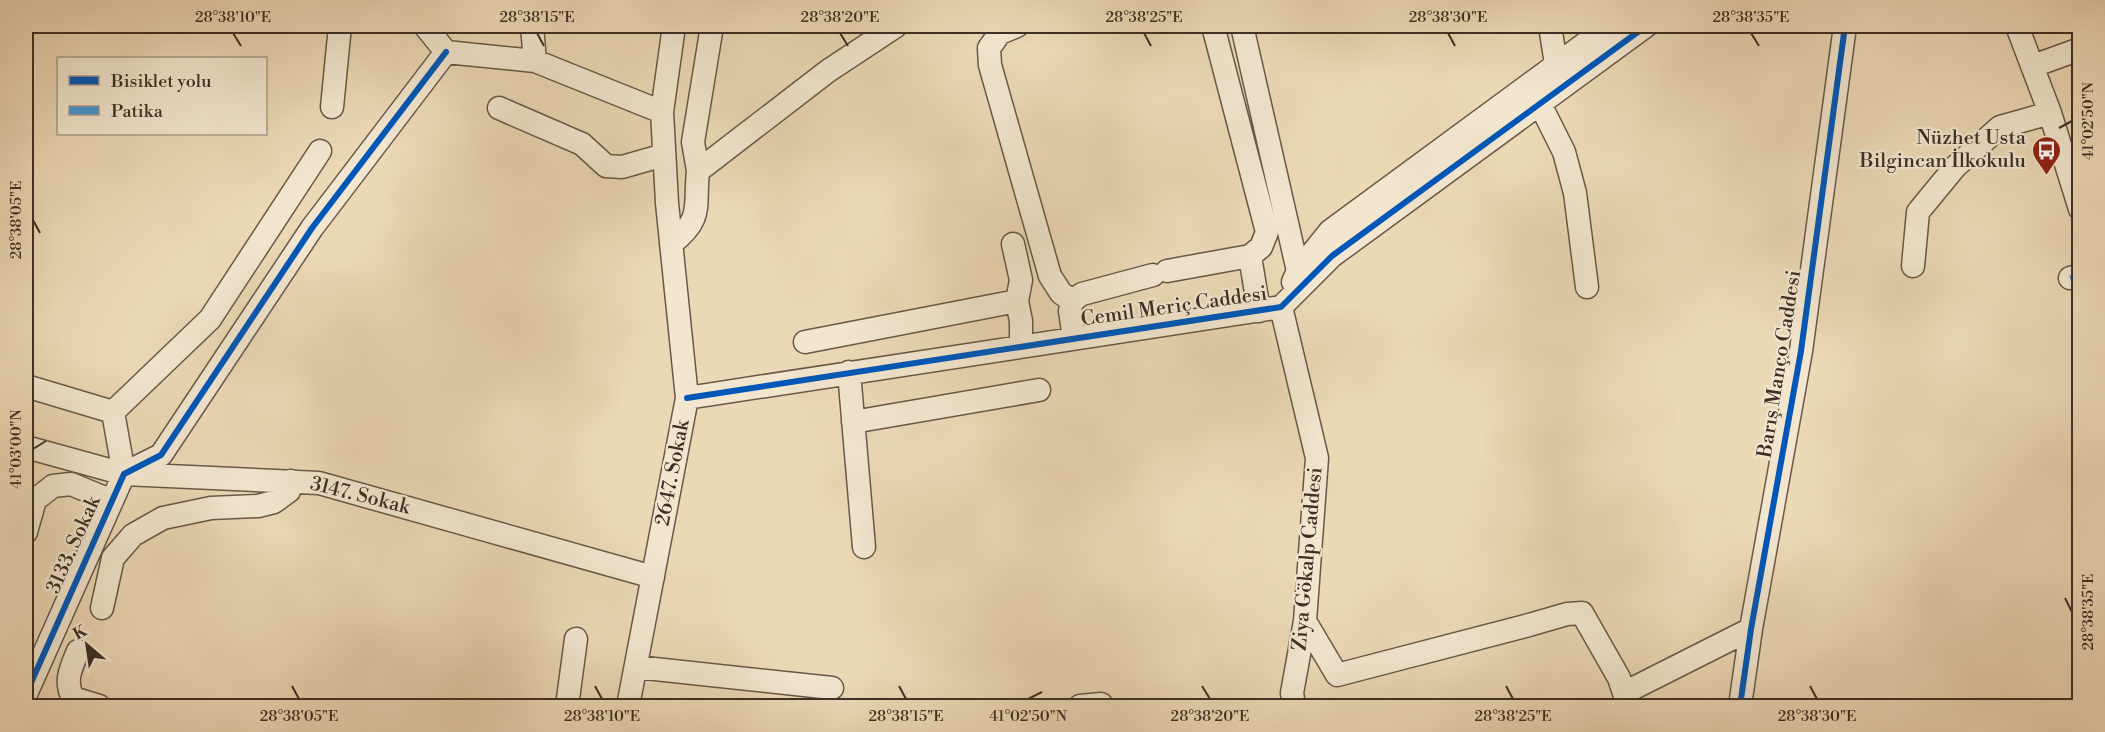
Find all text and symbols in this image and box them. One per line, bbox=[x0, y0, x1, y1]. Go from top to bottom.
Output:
text: 28°38'10"E bbox=[195, 8, 271, 27]
text: 28°38'15"E bbox=[499, 8, 575, 27]
text: 28°38'20"E bbox=[801, 8, 879, 27]
text: 28°38'25"E bbox=[1105, 8, 1183, 27]
text: 28°38'30"E bbox=[1409, 8, 1487, 27]
text: 28°38'35"E bbox=[1713, 8, 1789, 27]
legend bbox=[57, 57, 267, 135]
text: Bisiklet yolu bbox=[110, 70, 212, 93]
text: 41°02'50"N bbox=[2079, 82, 2098, 160]
text: Patika bbox=[111, 100, 164, 123]
place label: Nüzhet Usta Bilgincan İlkokulu bbox=[1859, 126, 2027, 174]
bus stop icon: Nüzhet Usta Bilgincan İlkokulu bbox=[2031, 134, 2063, 176]
text: 28°38'05"E bbox=[7, 181, 26, 259]
street label: Barış Manço Caddesi bbox=[1753, 268, 1807, 461]
street label: Cemil Meriç Caddesi bbox=[1079, 282, 1269, 332]
text: 41°03'00"N bbox=[7, 409, 26, 489]
street label: 2647. Sokak bbox=[650, 416, 696, 528]
street label: Ziya Gökalp Caddesi bbox=[1288, 466, 1329, 652]
street label: 3147. Sokak bbox=[307, 472, 414, 521]
street label: 3133. Sokak bbox=[41, 491, 107, 598]
text: 28°38'35"E bbox=[2079, 574, 2098, 650]
north arrow bbox=[57, 615, 117, 675]
text: K bbox=[70, 620, 92, 645]
text: 28°38'05"E bbox=[260, 707, 338, 726]
text: 28°38'10"E bbox=[564, 707, 640, 726]
text: 28°38'15"E bbox=[868, 707, 944, 726]
text: 41°02'50"N bbox=[989, 707, 1067, 726]
text: 28°38'20"E bbox=[1171, 707, 1249, 726]
text: 28°38'25"E bbox=[1474, 707, 1552, 726]
text: 28°38'30"E bbox=[1778, 707, 1856, 726]

